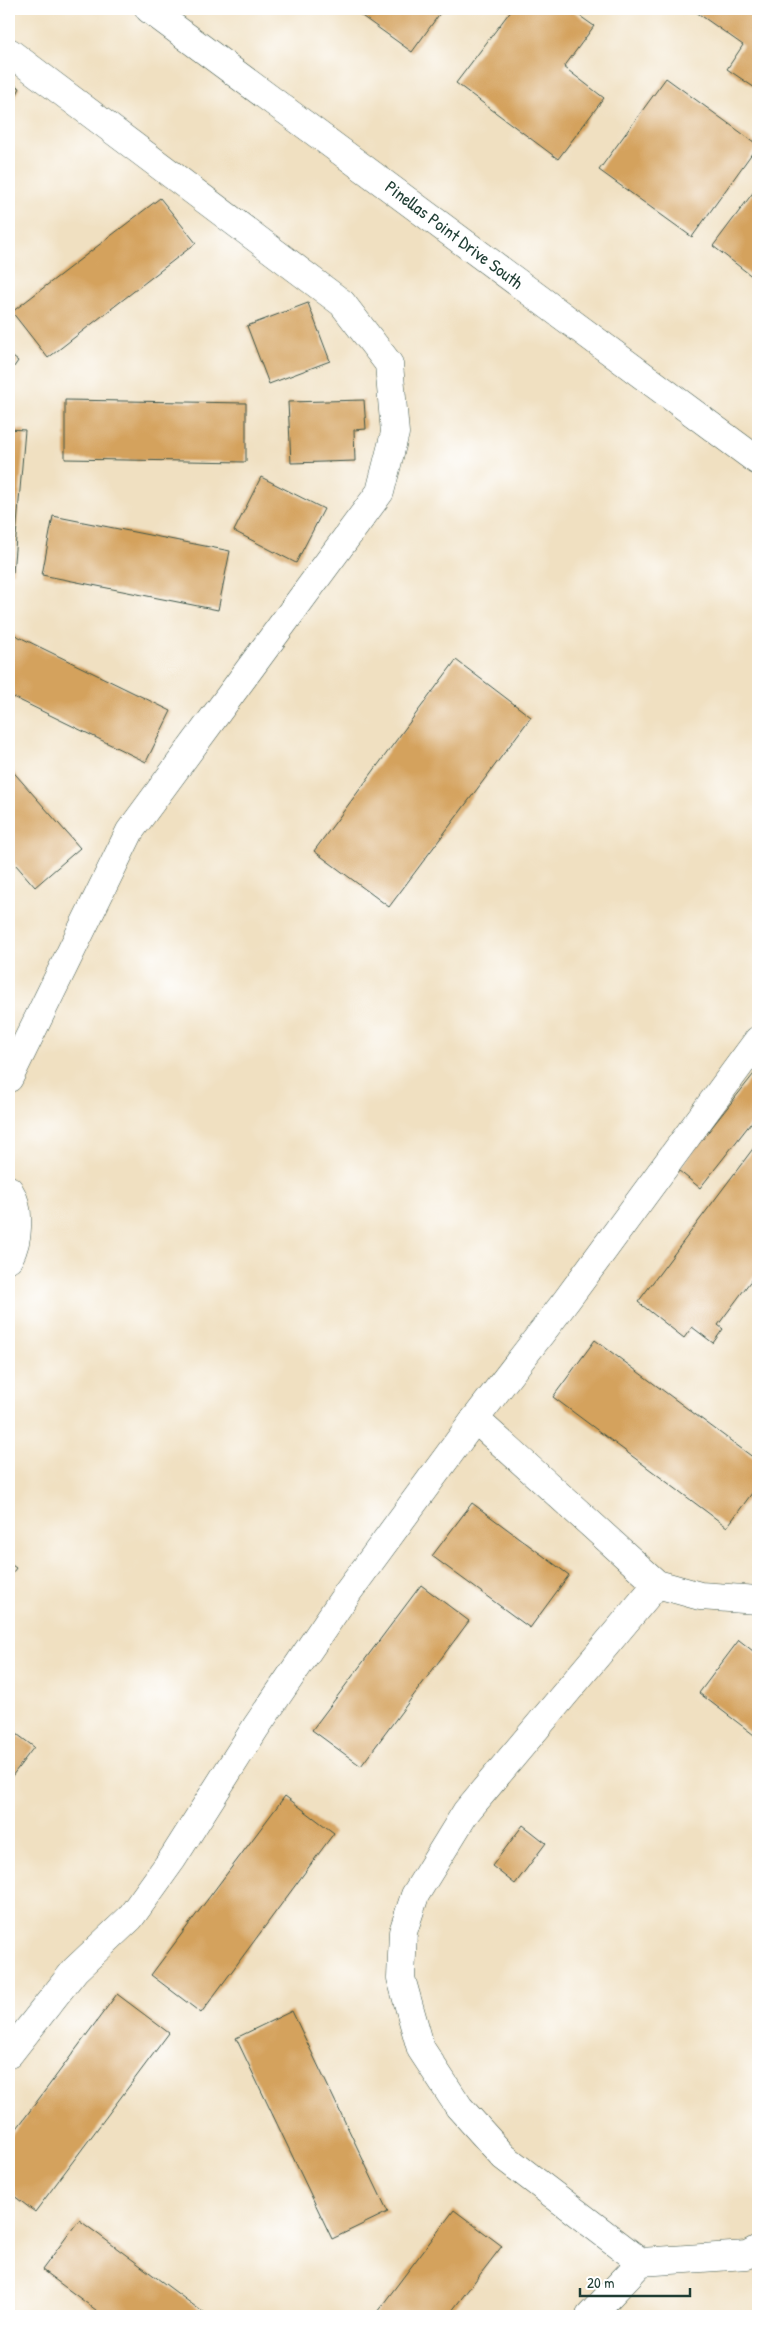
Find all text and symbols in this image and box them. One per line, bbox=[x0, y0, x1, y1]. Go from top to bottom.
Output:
street label: Pinellas Point Drive South bbox=[380, 174, 529, 295]
scale bar bbox=[580, 2265, 690, 2297]
text: 20 m bbox=[587, 2272, 614, 2293]

